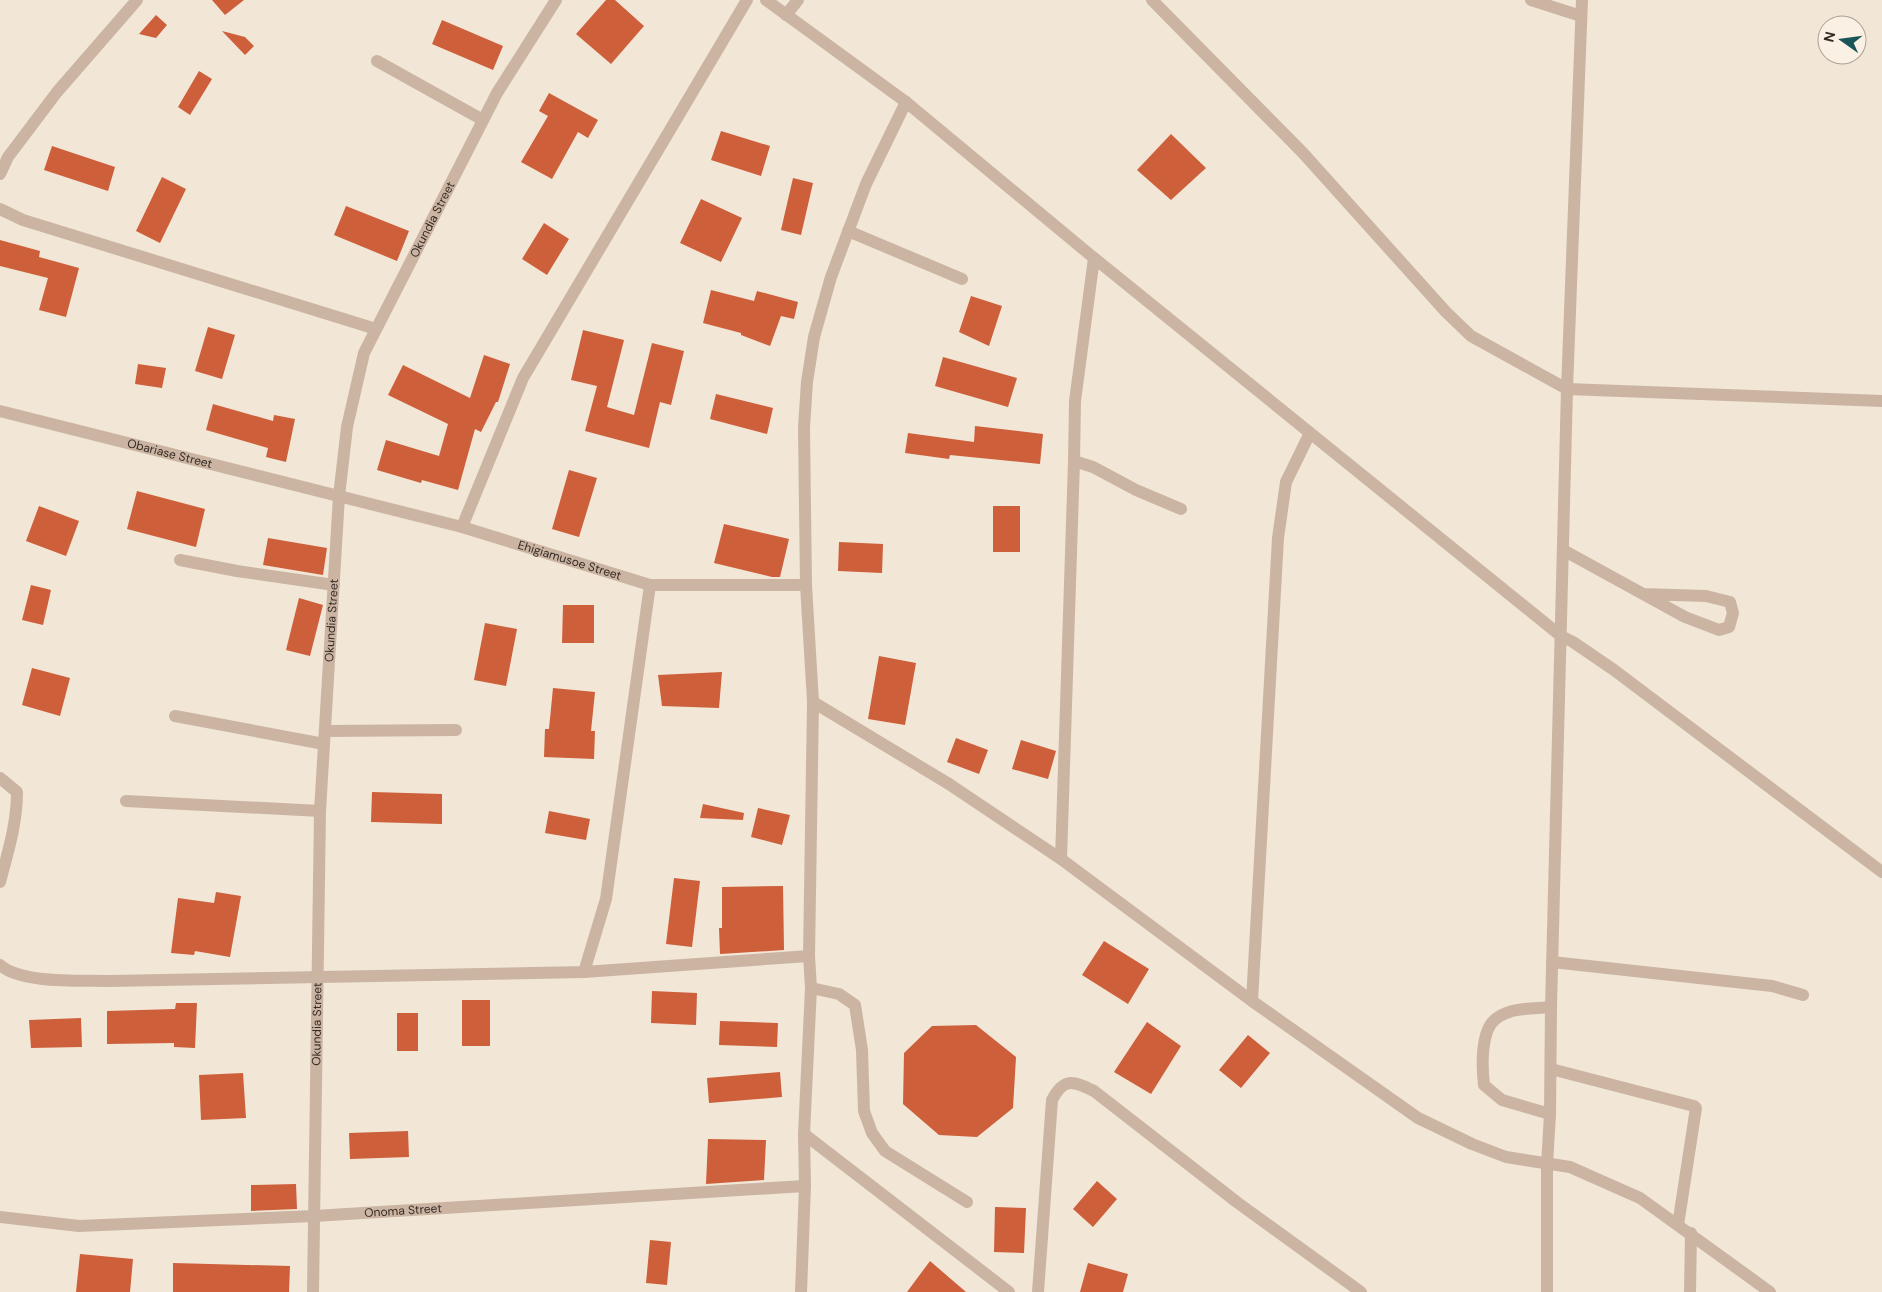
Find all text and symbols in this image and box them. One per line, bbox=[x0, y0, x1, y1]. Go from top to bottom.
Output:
north arrow bbox=[1817, 15, 1867, 65]
text: N bbox=[1819, 30, 1839, 44]
street label: Okundia Street bbox=[406, 178, 459, 260]
street label: Obariase Street bbox=[125, 435, 214, 472]
street label: Ehigiamusoe Street bbox=[516, 537, 624, 584]
street label: Okundia Street bbox=[321, 578, 342, 662]
street label: Okundia Street bbox=[308, 982, 326, 1066]
street label: Onoma Street bbox=[364, 1200, 443, 1221]

